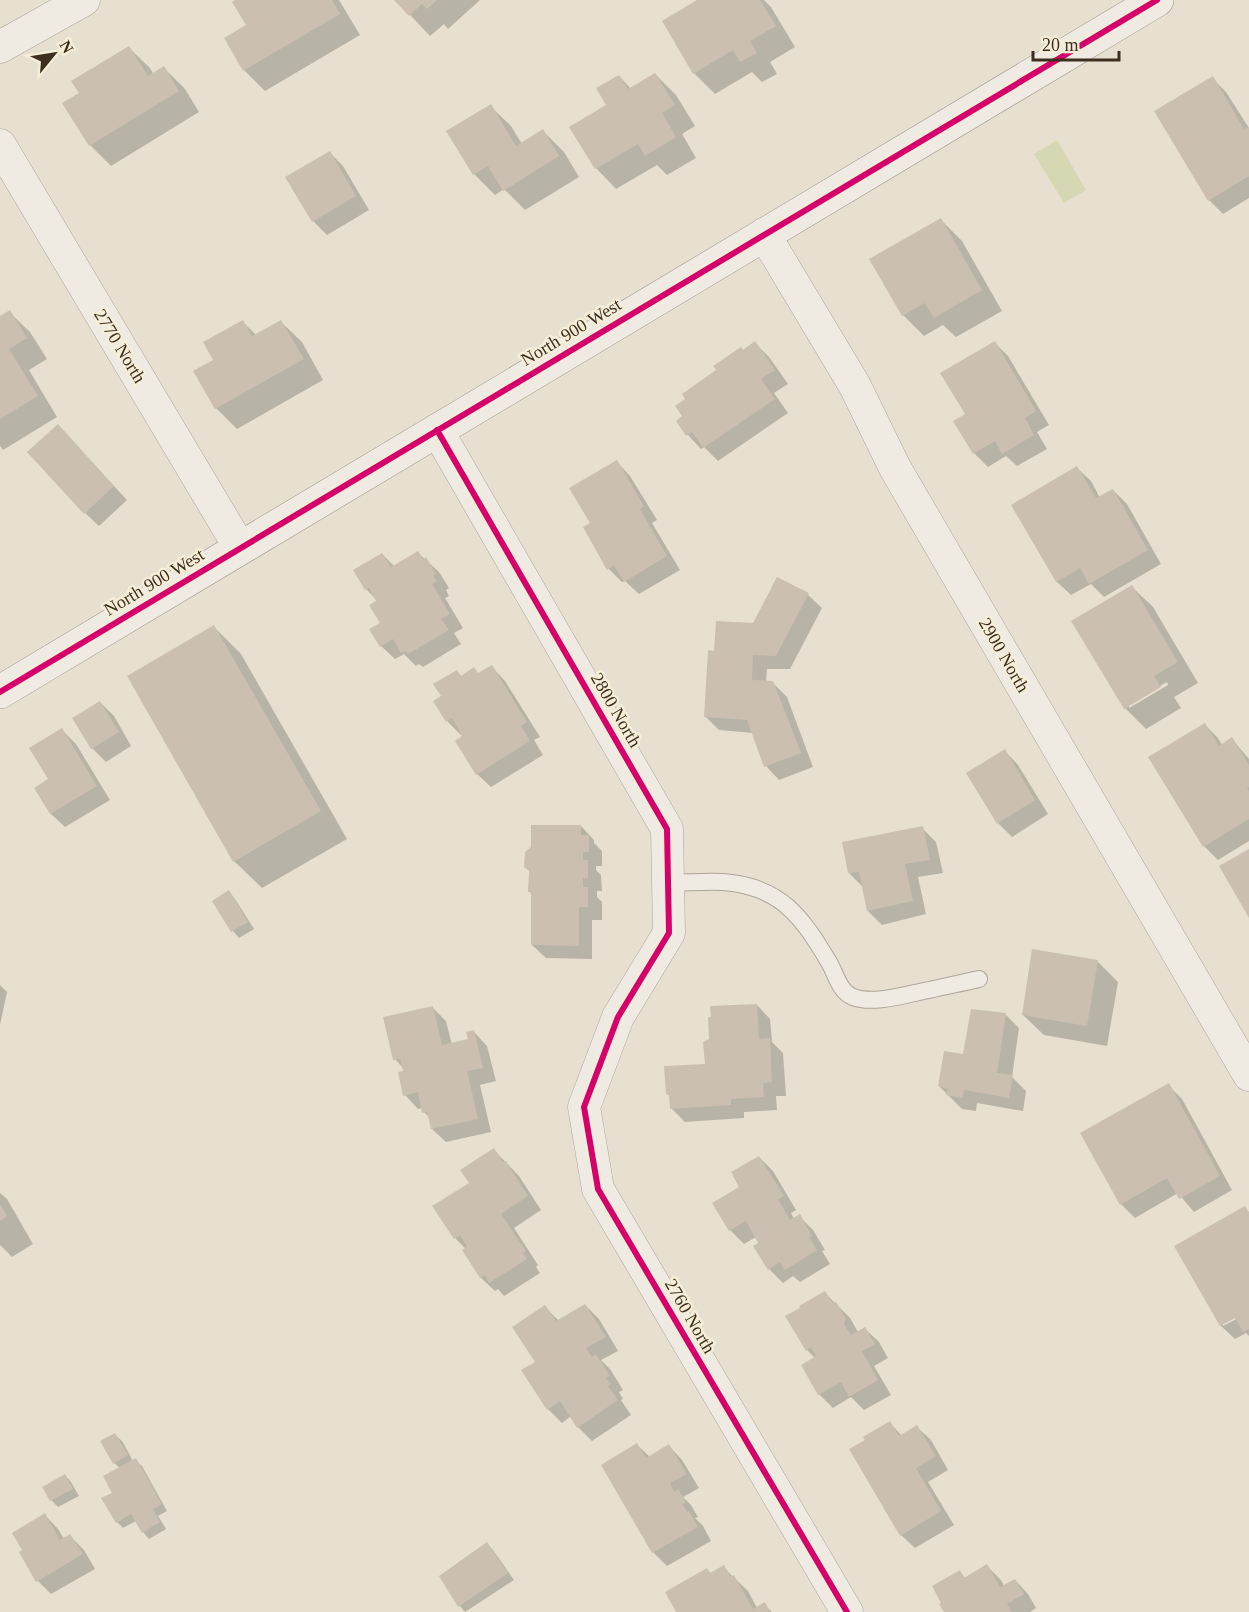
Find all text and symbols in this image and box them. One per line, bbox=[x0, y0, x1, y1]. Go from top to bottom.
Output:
north arrow bbox=[24, 24, 84, 84]
scale bar bbox=[1033, 24, 1118, 62]
text: 20 m bbox=[1042, 35, 1079, 55]
text: N bbox=[56, 37, 77, 56]
street label: North 900 West bbox=[517, 294, 625, 370]
street label: 2770 North bbox=[90, 305, 150, 387]
street label: North 900 West bbox=[100, 544, 208, 620]
street label: 2900 North bbox=[975, 614, 1033, 696]
street label: 2800 North bbox=[587, 669, 645, 751]
street label: 2760 North bbox=[661, 1275, 719, 1357]

